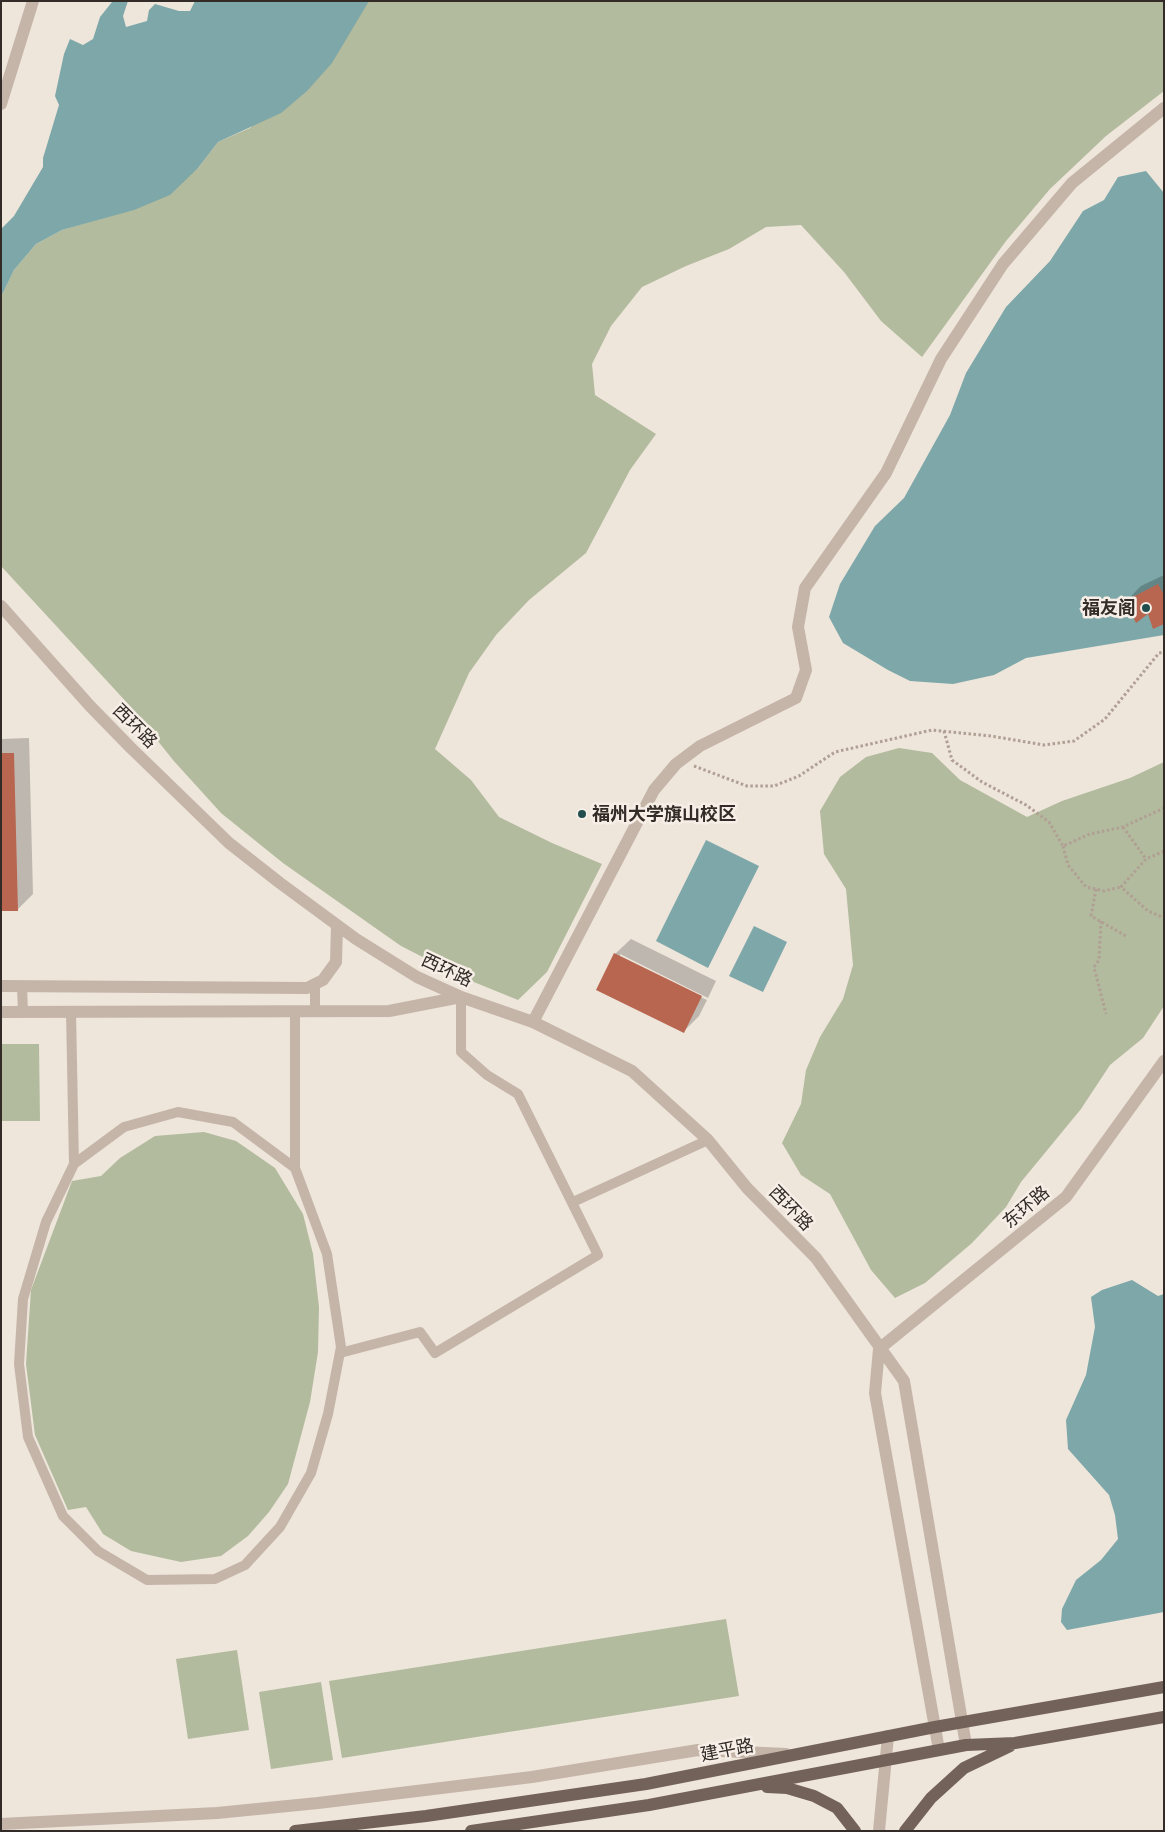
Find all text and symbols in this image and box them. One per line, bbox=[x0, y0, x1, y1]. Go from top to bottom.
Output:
place label: 福友阁 bbox=[1082, 597, 1136, 619]
marker: 福友阁 bbox=[1140, 602, 1152, 614]
street label: 西环路 bbox=[108, 699, 162, 753]
place label: 福州大学旗山校区 bbox=[592, 803, 736, 825]
marker: 福州大学旗山校区 bbox=[576, 808, 588, 820]
street label: 西环路 bbox=[418, 949, 476, 991]
street label: 西环路 bbox=[764, 1181, 818, 1235]
street label: 东环路 bbox=[998, 1181, 1054, 1233]
street label: 建平路 bbox=[698, 1734, 756, 1766]

